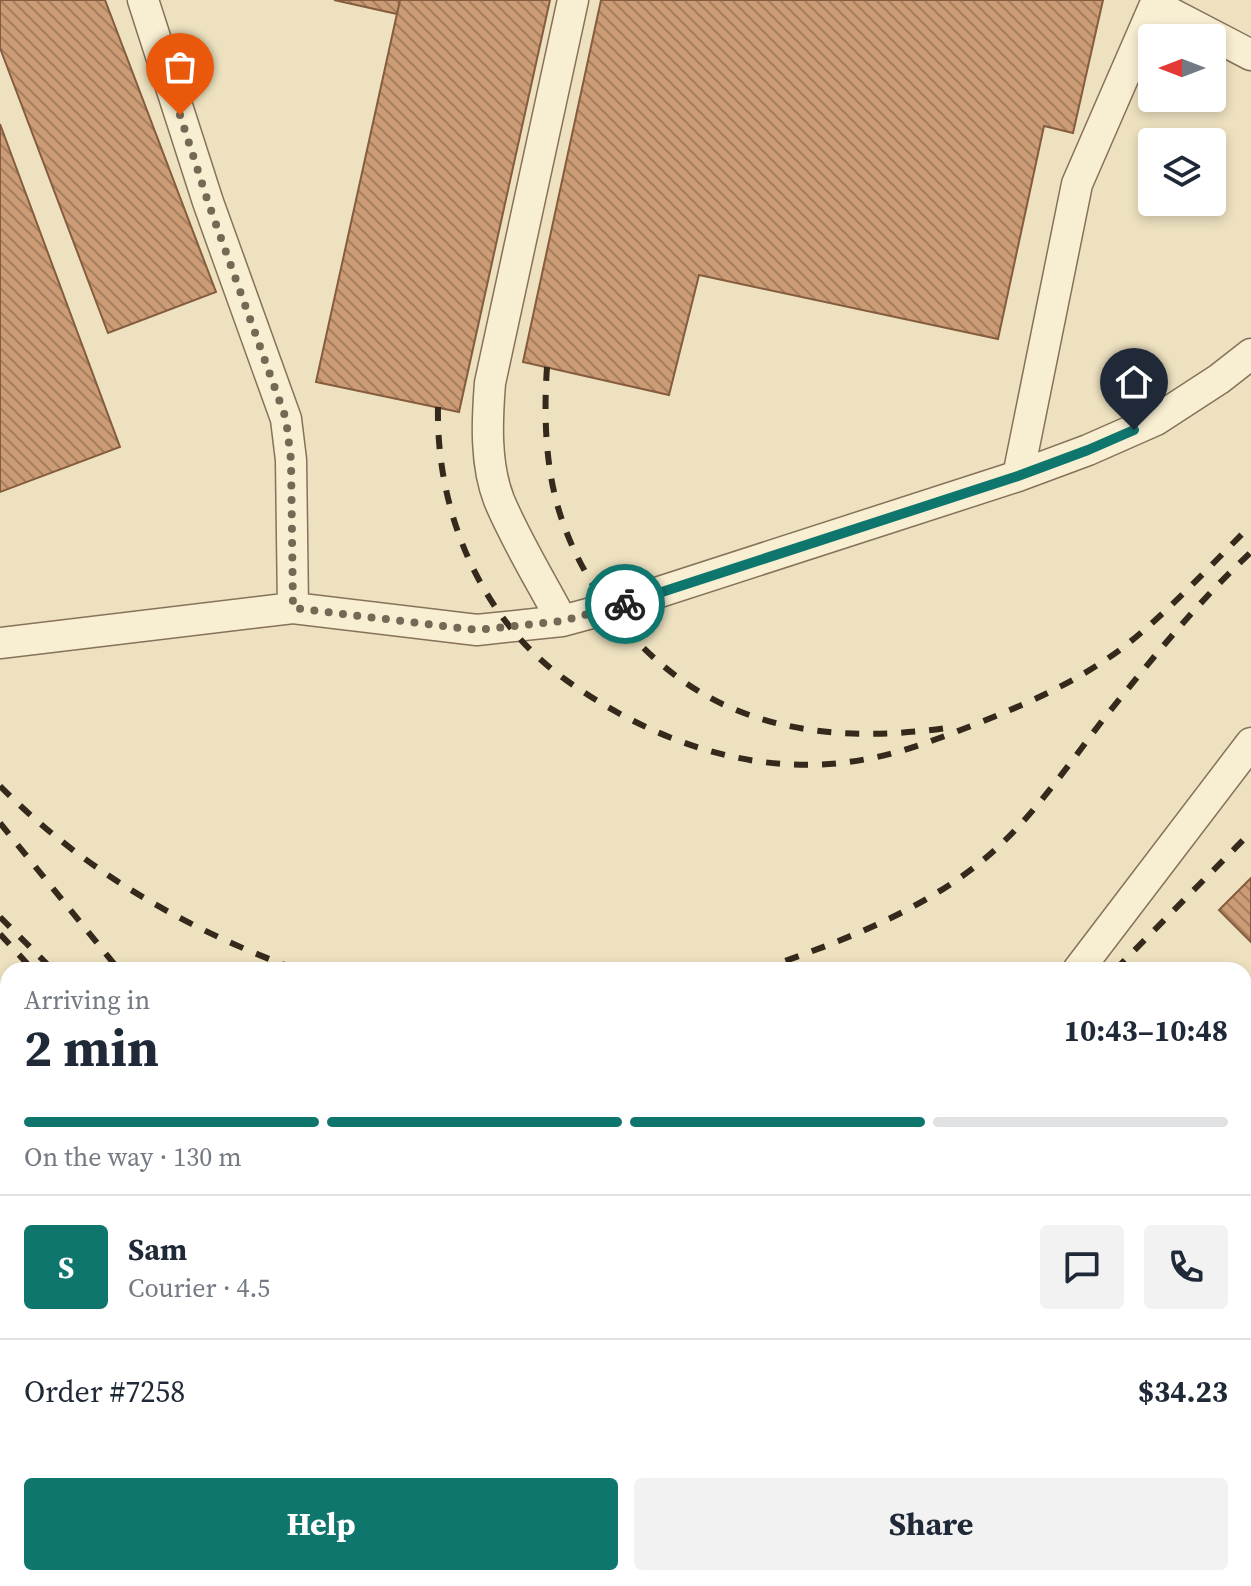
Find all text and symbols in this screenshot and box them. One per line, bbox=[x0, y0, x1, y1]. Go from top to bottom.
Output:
north arrow bbox=[1138, 24, 1226, 112]
map controls bbox=[1138, 24, 1226, 216]
pin bbox=[146, 33, 214, 115]
icon: bag bbox=[158, 45, 202, 89]
button: layers bbox=[1138, 128, 1226, 216]
pin bbox=[1100, 348, 1168, 430]
icon: home bbox=[1112, 360, 1156, 404]
courier bbox=[585, 564, 665, 644]
icon: bike bbox=[603, 582, 647, 626]
text: Arriving in bbox=[24, 982, 150, 1018]
text: 10:43–10:48 bbox=[1064, 1010, 1228, 1051]
text: 2 min bbox=[24, 1012, 159, 1083]
text: On the way · 130 m bbox=[24, 1139, 242, 1175]
button: chat bbox=[1040, 1225, 1124, 1309]
button: phone bbox=[1144, 1225, 1228, 1309]
text: Sam bbox=[128, 1229, 187, 1270]
text: S bbox=[58, 1247, 74, 1288]
text: Courier · 4.5 bbox=[128, 1270, 270, 1306]
text: Order #7258 bbox=[24, 1371, 185, 1412]
text: $34.23 bbox=[1138, 1371, 1228, 1412]
button: Help bbox=[24, 1478, 618, 1570]
button: Share bbox=[634, 1478, 1228, 1570]

